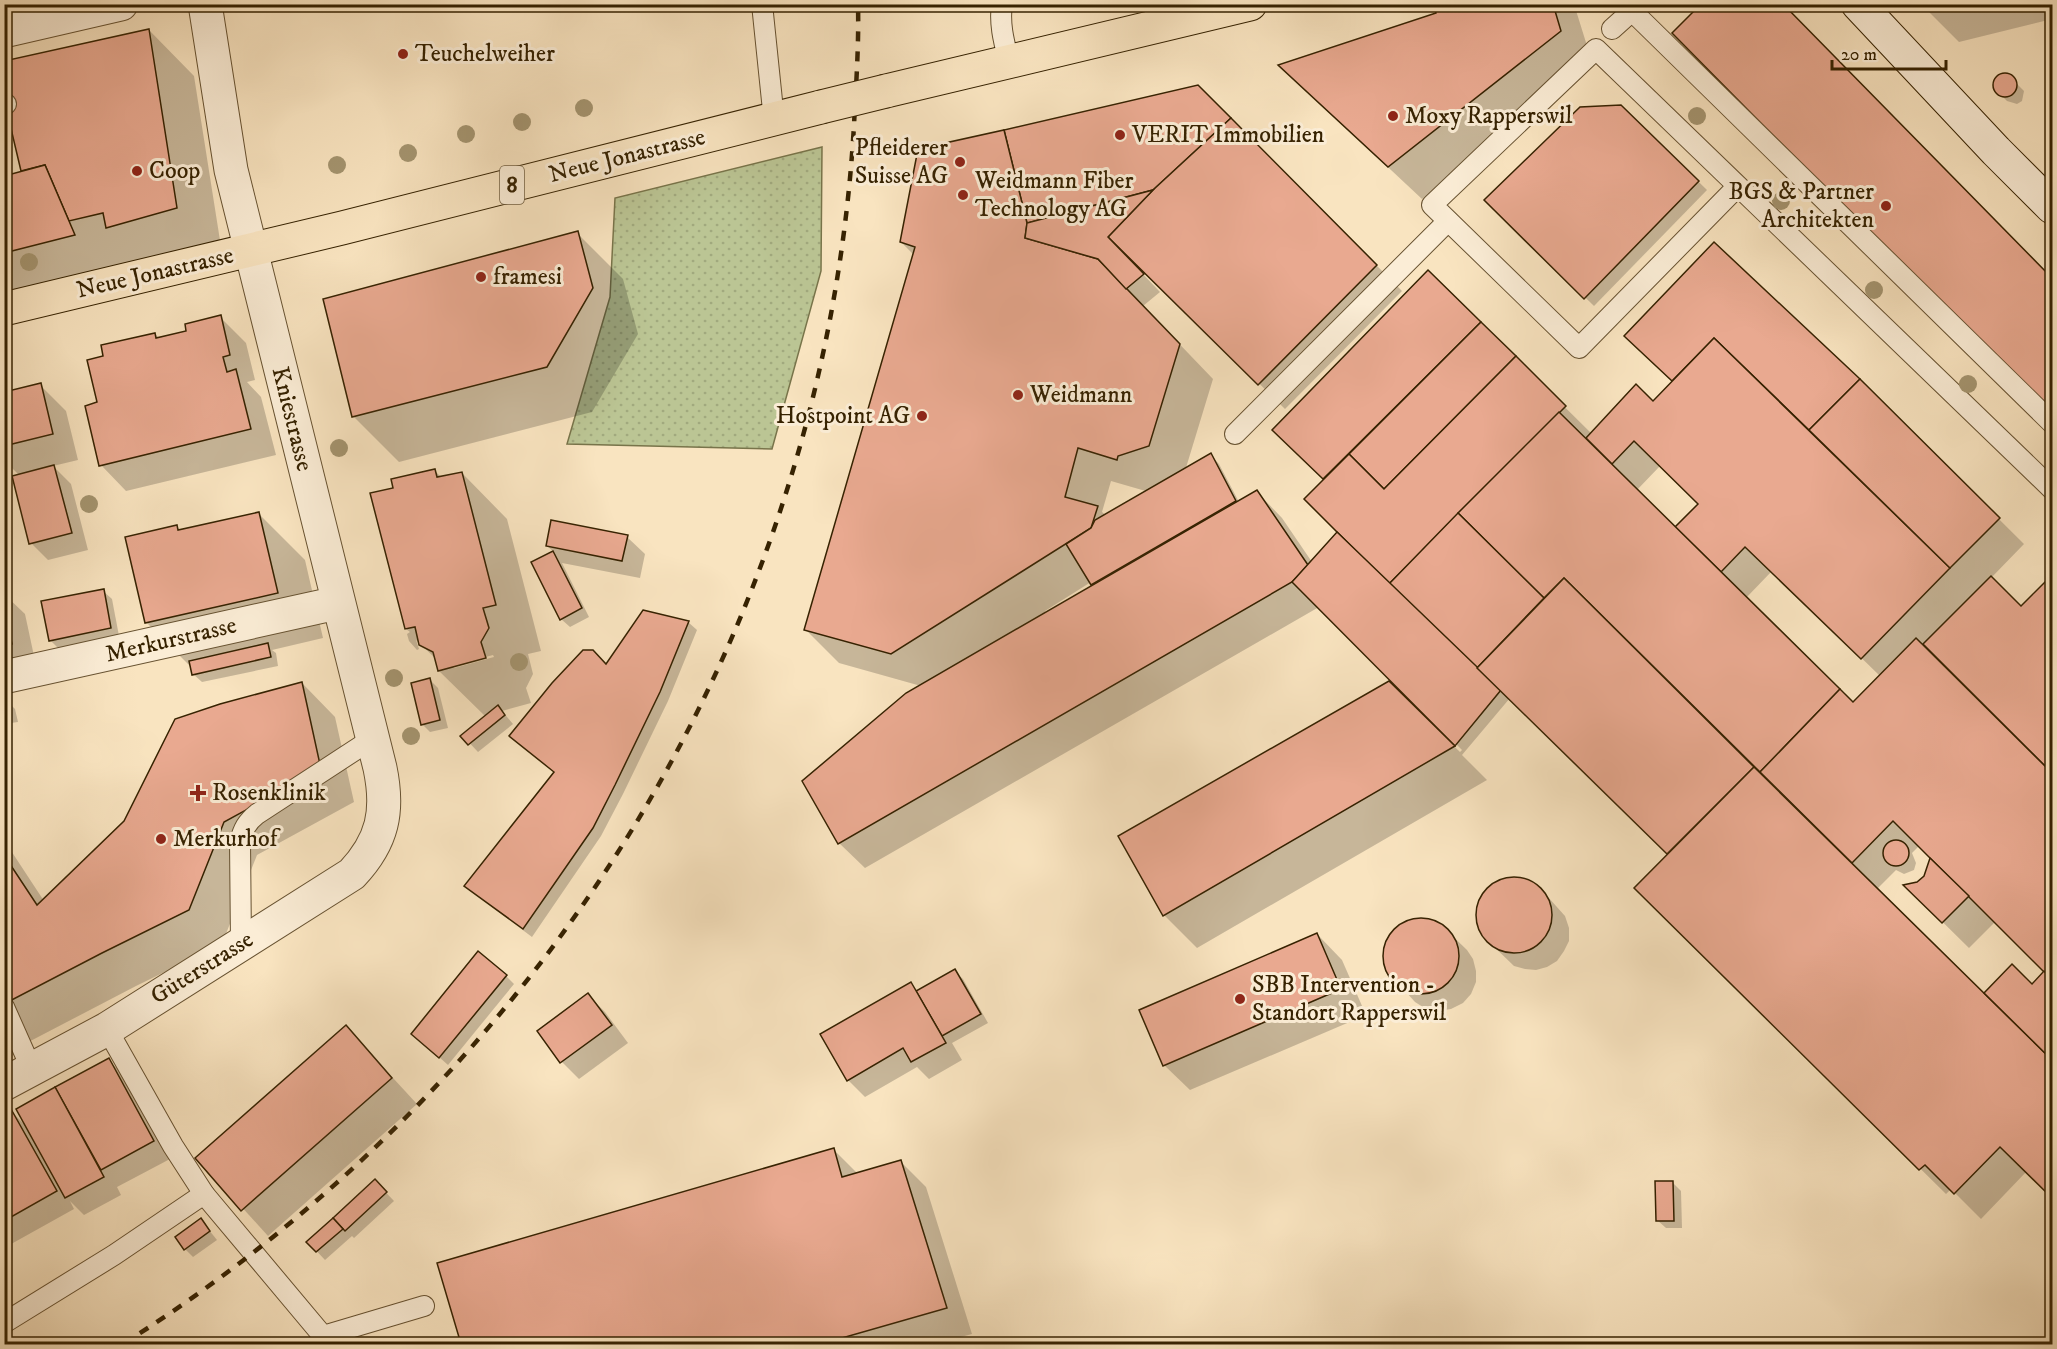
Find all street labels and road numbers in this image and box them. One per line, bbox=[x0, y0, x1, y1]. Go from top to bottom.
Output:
street label: Neue Jonastrasse bbox=[546, 122, 708, 190]
road number: 8 bbox=[500, 166, 524, 204]
street label: Neue Jonastrasse bbox=[74, 240, 236, 306]
street label: Kniestrasse bbox=[265, 364, 319, 474]
street label: Merkurstrasse bbox=[103, 610, 239, 670]
street label: Güterstrasse bbox=[145, 925, 259, 1011]

